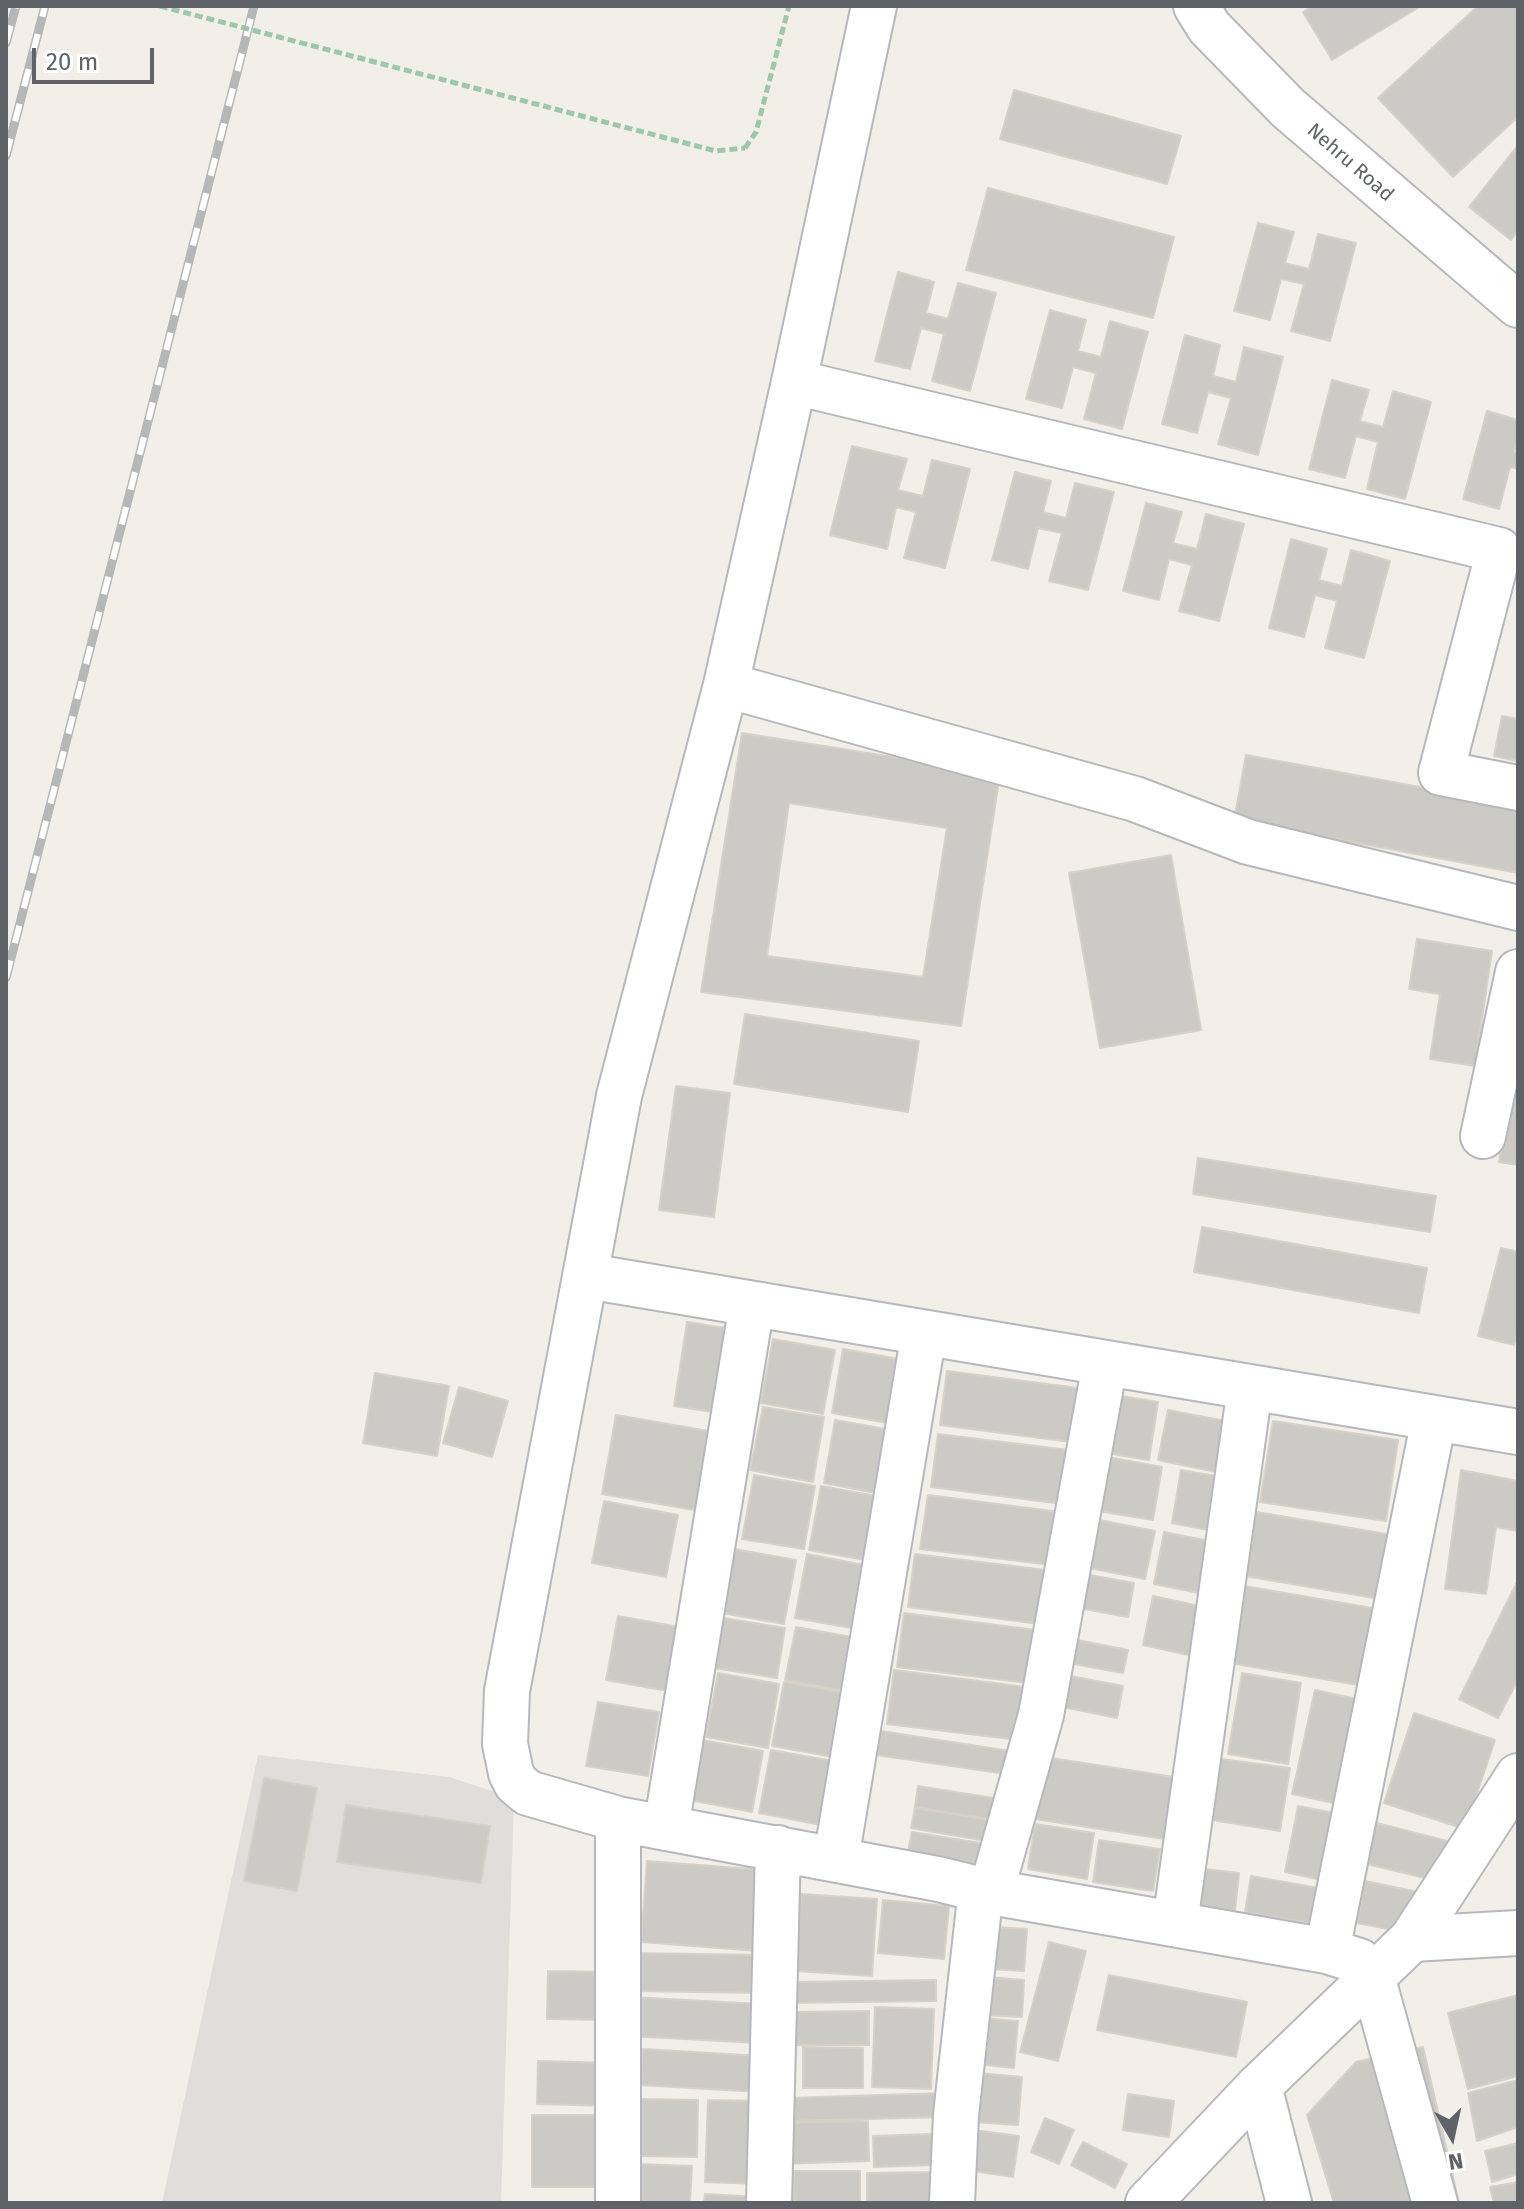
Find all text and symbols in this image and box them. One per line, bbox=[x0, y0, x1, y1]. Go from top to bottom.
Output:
scale bar bbox=[36, 32, 158, 82]
text: 20 m bbox=[46, 48, 98, 76]
street label: Nehru Road bbox=[1302, 119, 1398, 207]
north arrow bbox=[1412, 2097, 1492, 2177]
text: N bbox=[1447, 2147, 1465, 2176]

